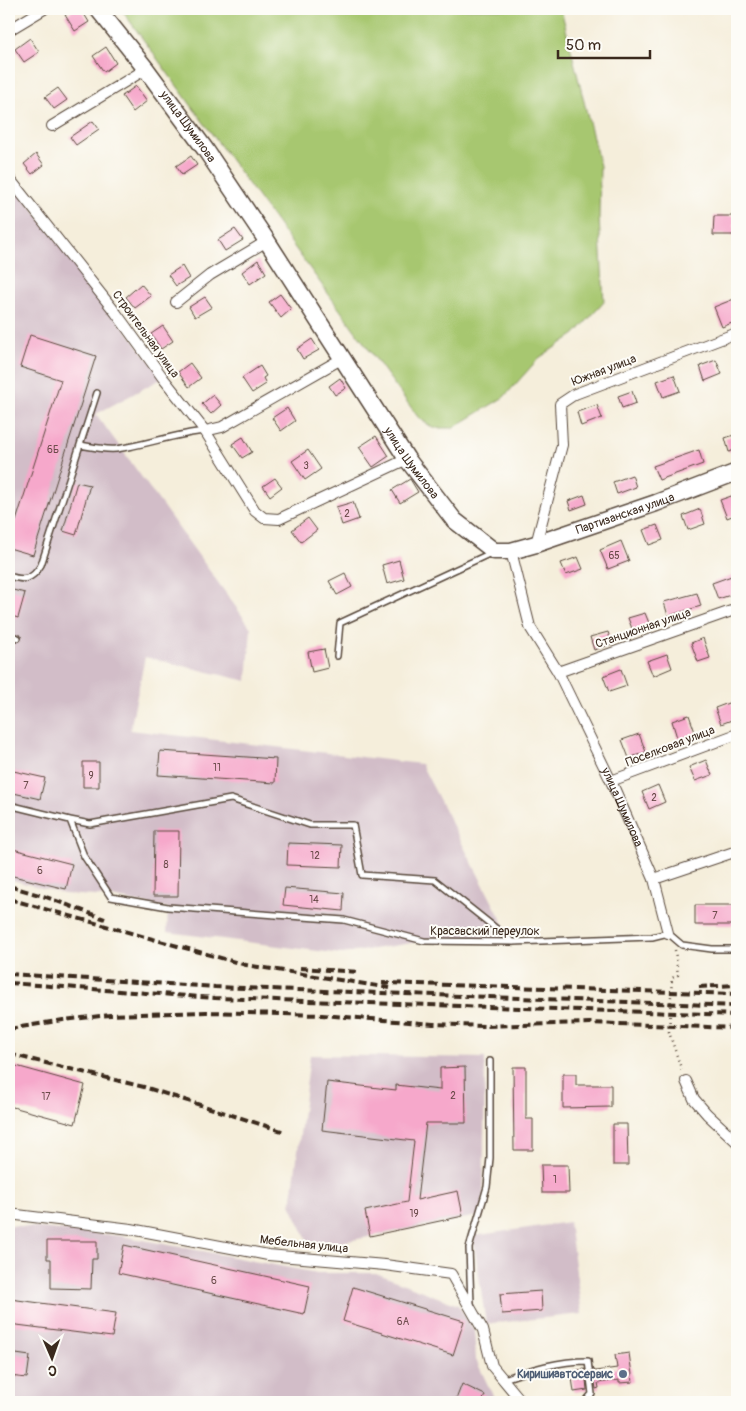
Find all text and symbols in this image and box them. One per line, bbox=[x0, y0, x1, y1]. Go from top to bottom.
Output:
scale bar bbox=[558, 28, 651, 60]
text: 50 m bbox=[566, 36, 601, 55]
street label: улица Шумилова bbox=[156, 87, 219, 166]
street label: Строительная улица bbox=[109, 288, 183, 381]
street label: Южная улица bbox=[570, 351, 639, 390]
street label: улица Шумилова bbox=[380, 423, 442, 502]
house number: 6Б bbox=[47, 444, 59, 456]
house number: 3 bbox=[303, 460, 309, 472]
street label: Партизанская улица bbox=[574, 490, 677, 538]
house number: 2 bbox=[344, 508, 350, 520]
house number: 65 bbox=[608, 550, 620, 562]
street label: Станционная улица bbox=[593, 605, 693, 652]
street label: Поселковая улица bbox=[624, 722, 717, 770]
house number: 11 bbox=[213, 762, 221, 774]
street label: улица Шумилова bbox=[597, 764, 646, 850]
house number: 9 bbox=[88, 770, 94, 782]
house number: 7 bbox=[23, 780, 29, 792]
house number: 2 bbox=[651, 792, 657, 804]
house number: 12 bbox=[310, 850, 320, 862]
house number: 8 bbox=[163, 859, 169, 871]
house number: 6 bbox=[37, 865, 43, 877]
house number: 14 bbox=[309, 894, 319, 906]
house number: 7 bbox=[712, 910, 718, 922]
street label: Красавский переулок bbox=[430, 924, 540, 939]
house number: 2 bbox=[450, 1090, 456, 1102]
house number: 17 bbox=[41, 1091, 51, 1103]
house number: 1 bbox=[553, 1174, 557, 1186]
house number: 19 bbox=[409, 1208, 419, 1220]
street label: Мебельная улица bbox=[259, 1232, 349, 1257]
house number: 6 bbox=[211, 1275, 217, 1287]
house number: 6А bbox=[397, 1316, 410, 1328]
north arrow bbox=[28, 1334, 78, 1384]
text: С bbox=[47, 1362, 57, 1379]
place label: Киришиавтосервис bbox=[517, 1367, 613, 1382]
marker: Киришиавтосервис bbox=[617, 1368, 629, 1380]

